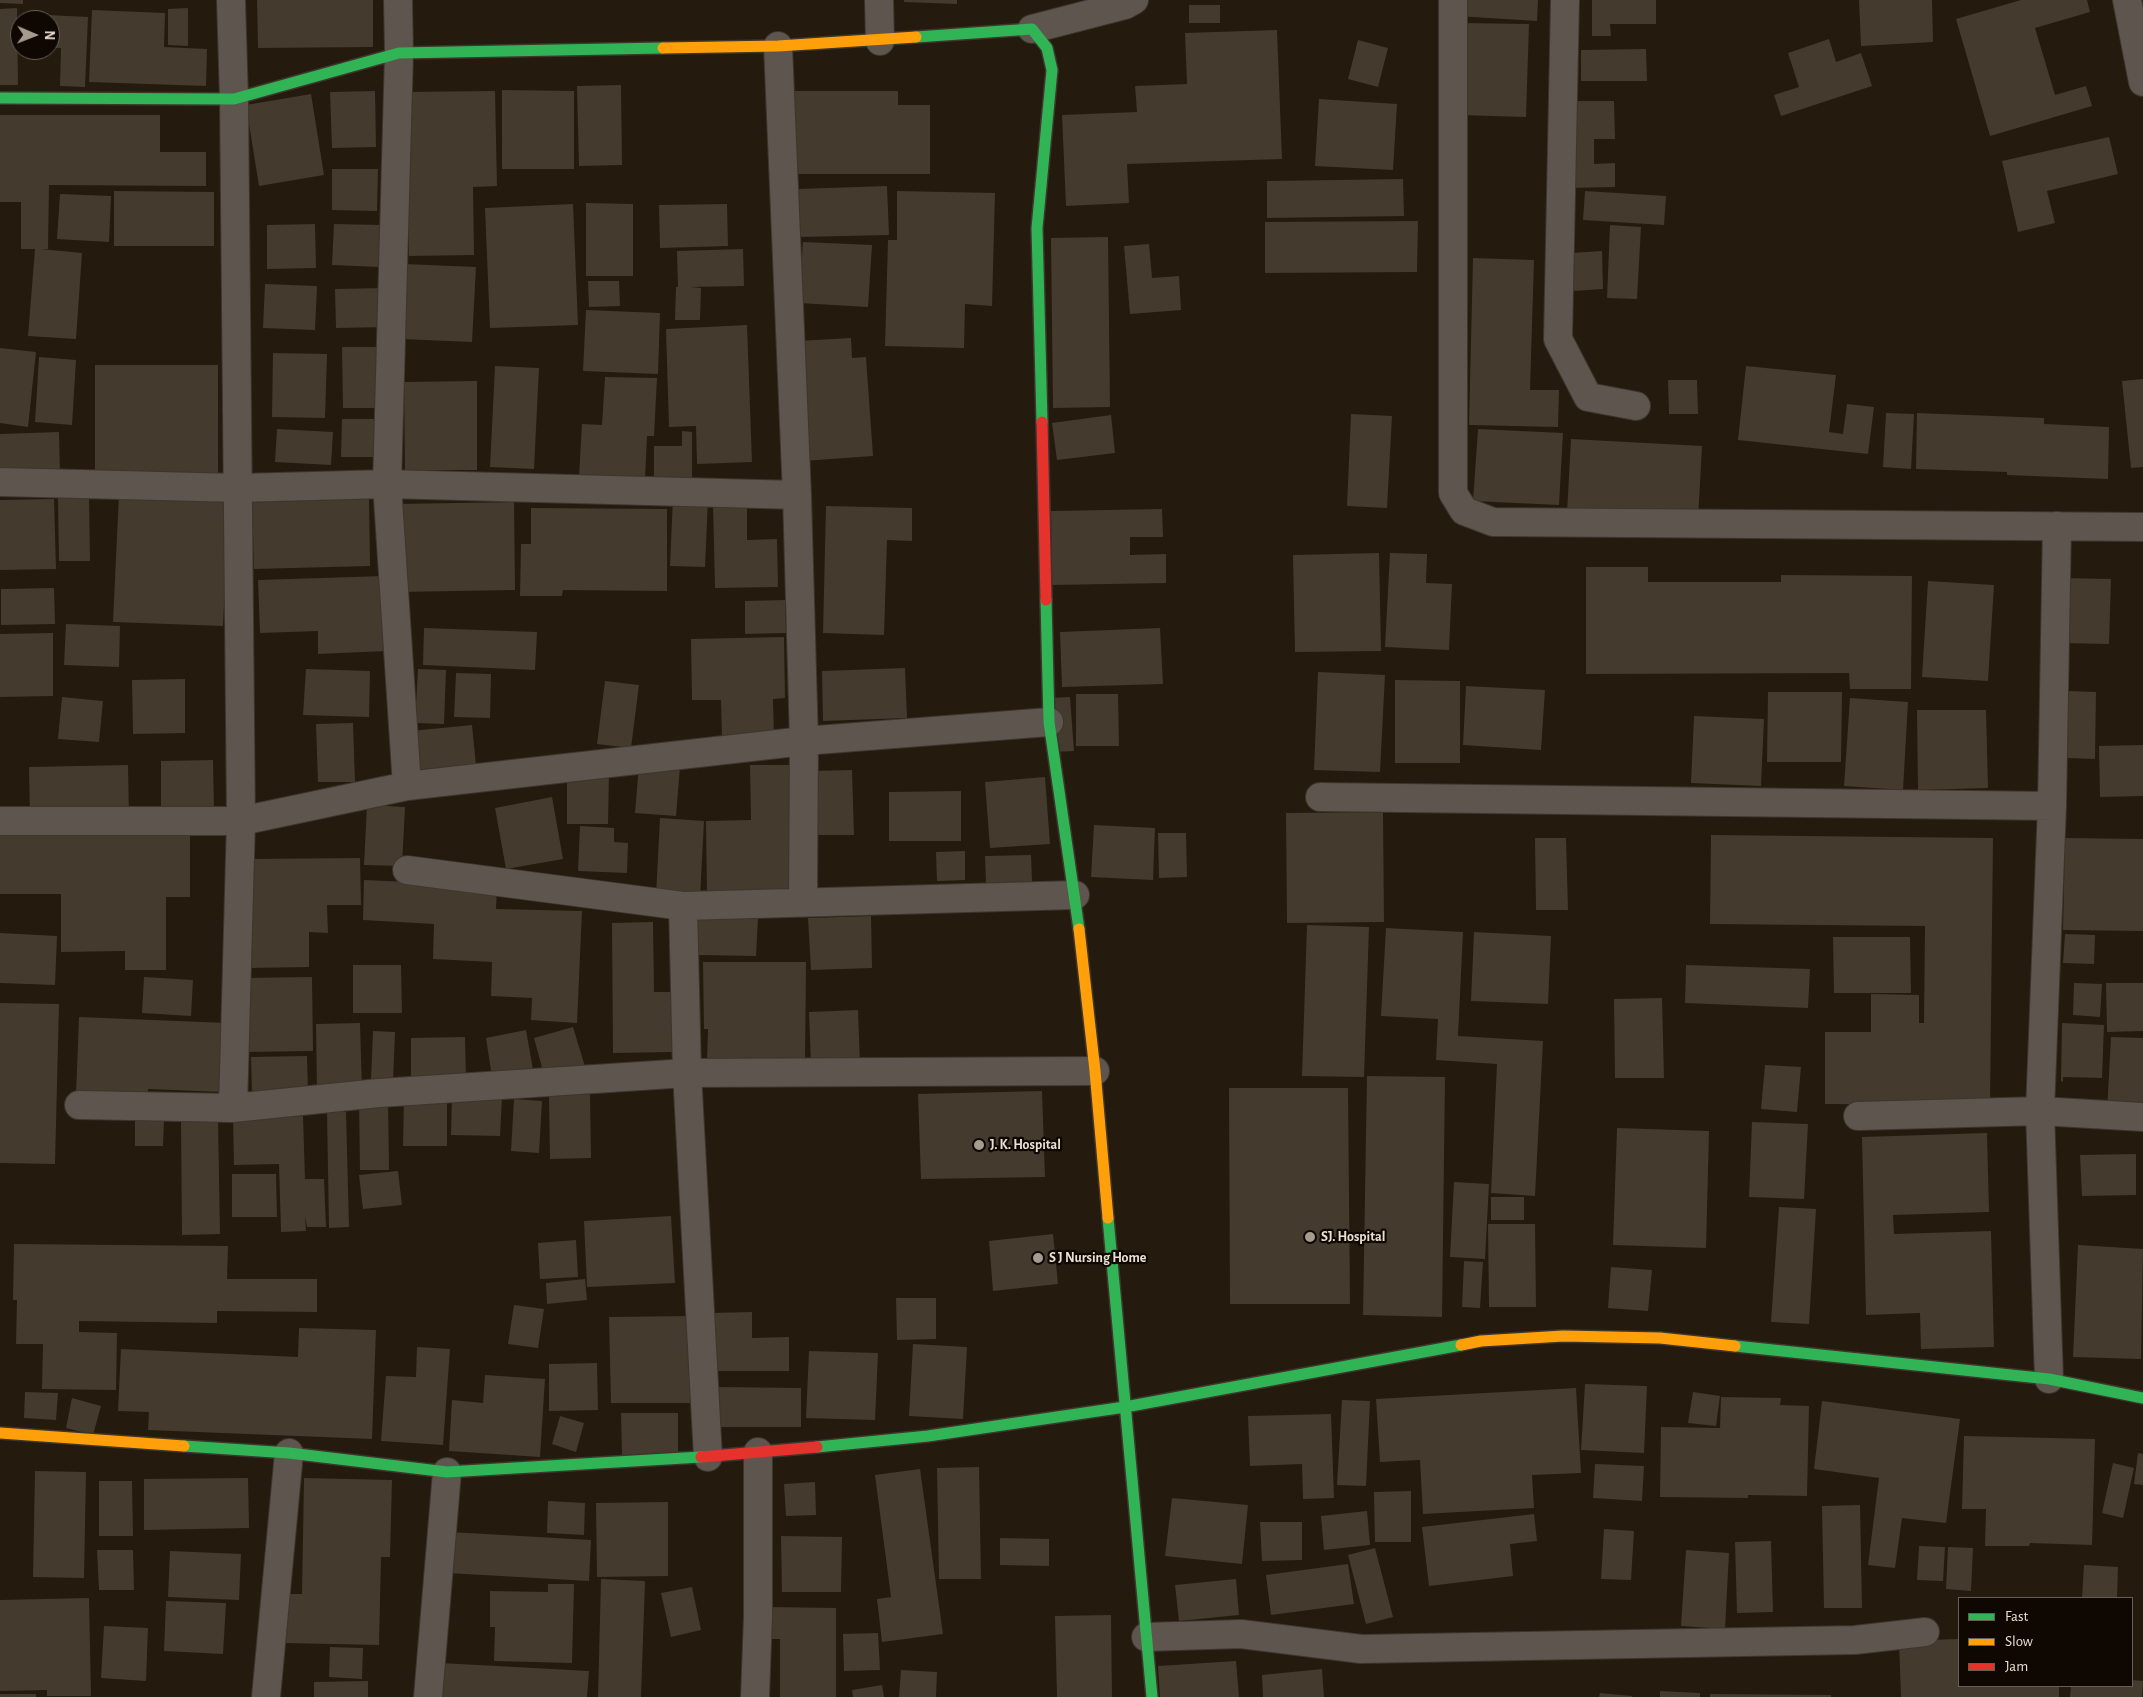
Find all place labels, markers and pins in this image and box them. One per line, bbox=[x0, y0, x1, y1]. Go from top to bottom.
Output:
place label: J. K. Hospital bbox=[990, 1137, 1061, 1153]
marker: J. K. Hospital bbox=[972, 1138, 986, 1152]
place label: SJ. Hospital bbox=[1321, 1229, 1385, 1245]
marker: SJ. Hospital bbox=[1303, 1230, 1317, 1244]
place label: S J Nursing Home bbox=[1049, 1250, 1146, 1266]
marker: S J Nursing Home bbox=[1031, 1251, 1045, 1265]

